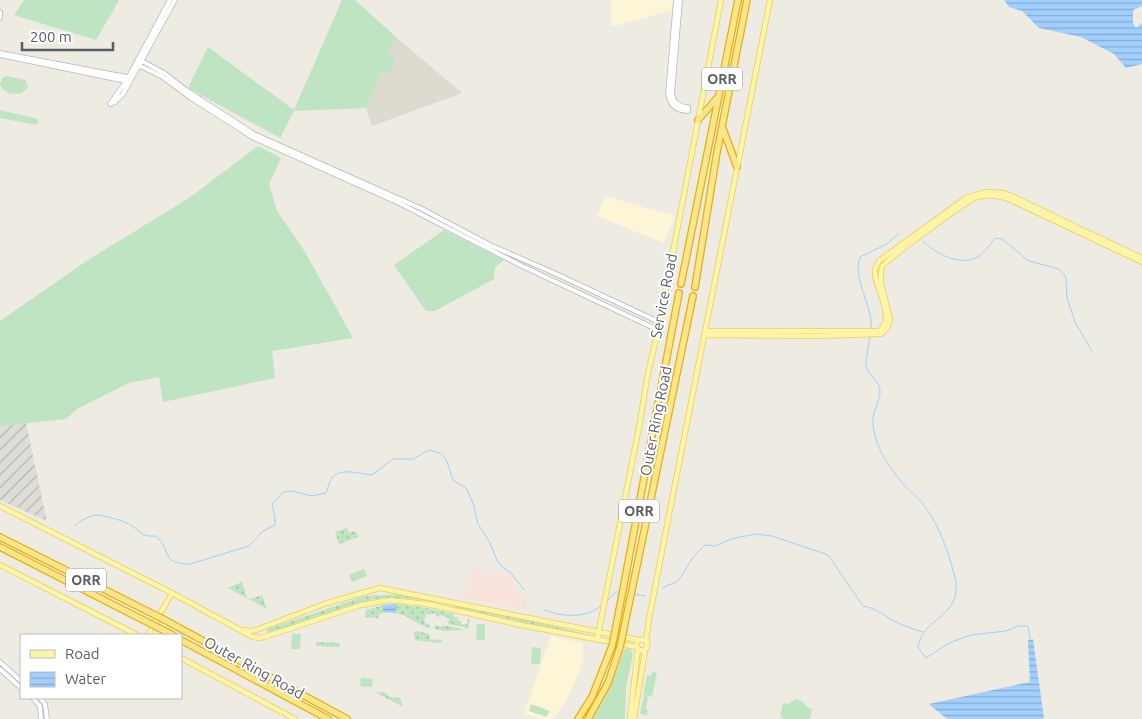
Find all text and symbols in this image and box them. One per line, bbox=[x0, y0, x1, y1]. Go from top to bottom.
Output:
scale bar bbox=[22, 20, 114, 52]
text: 200 m bbox=[30, 28, 72, 45]
road number: ORR bbox=[702, 68, 742, 90]
street label: Service Road bbox=[647, 252, 680, 340]
street label: Outer Ring Road bbox=[637, 364, 675, 477]
road number: ORR bbox=[619, 500, 659, 522]
road number: ORR bbox=[66, 568, 106, 592]
street label: Outer Ring Road bbox=[201, 633, 307, 702]
legend bbox=[20, 634, 182, 699]
text: Road bbox=[65, 645, 100, 662]
text: Water bbox=[65, 670, 106, 687]

